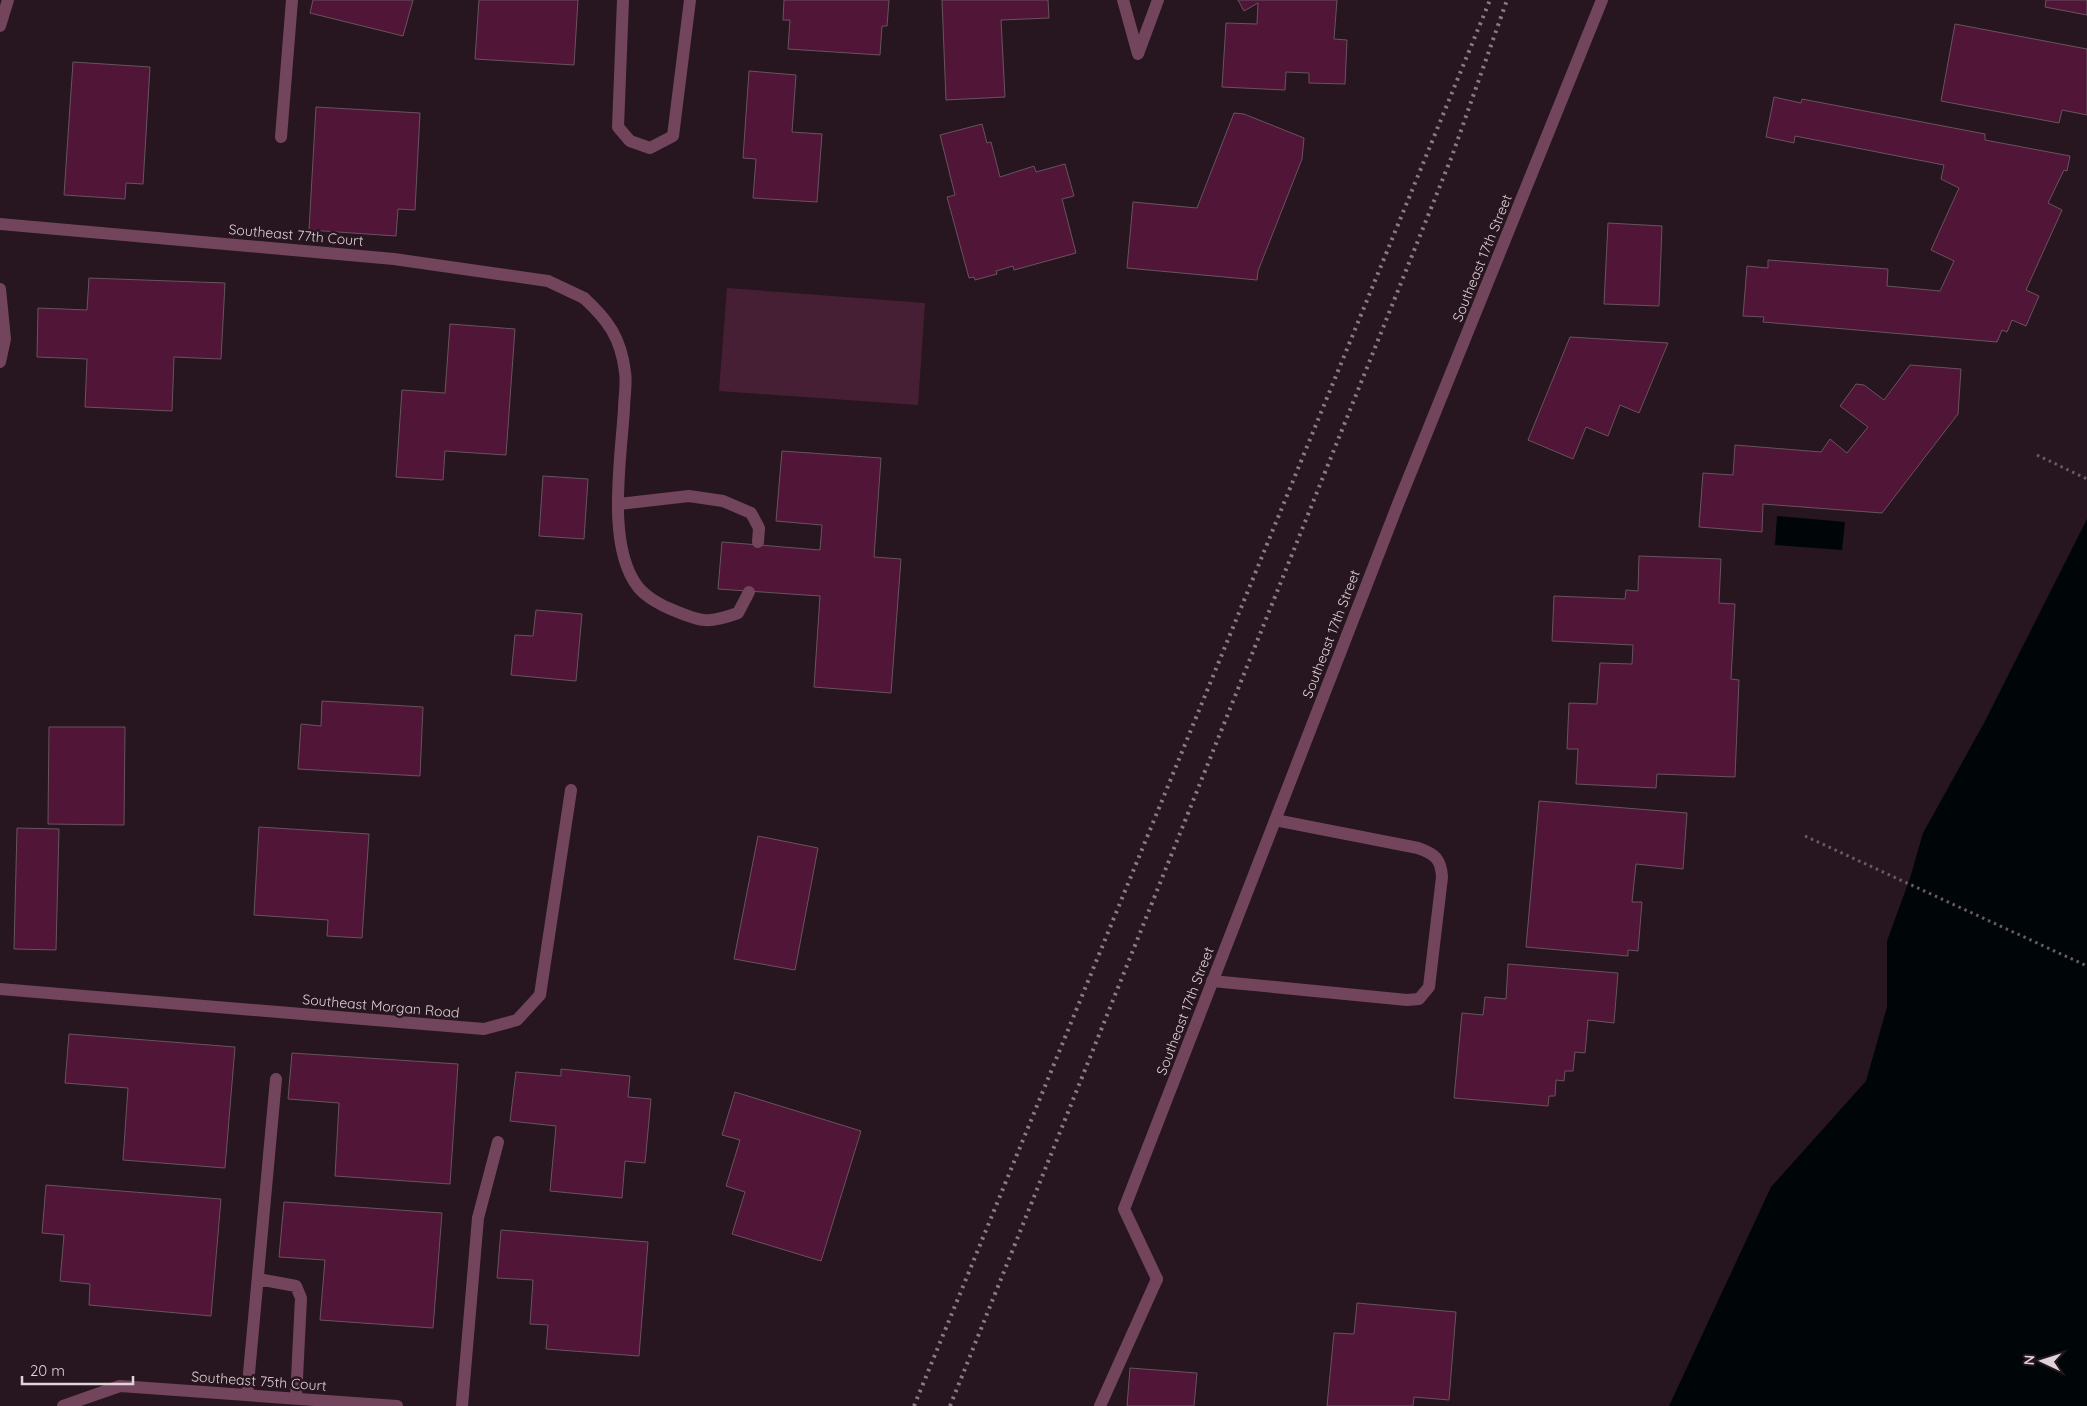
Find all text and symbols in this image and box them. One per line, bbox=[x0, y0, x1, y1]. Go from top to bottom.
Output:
street label: Southeast 17th Street bbox=[1448, 191, 1516, 324]
street label: Southeast 77th Court bbox=[228, 220, 364, 250]
street label: Southeast 17th Street bbox=[1298, 567, 1364, 701]
street label: Southeast 17th Street bbox=[1152, 944, 1218, 1078]
street label: Southeast Morgan Road bbox=[302, 990, 460, 1022]
north arrow bbox=[2017, 1336, 2067, 1386]
scale bar bbox=[22, 1354, 134, 1386]
text: N bbox=[2020, 1354, 2038, 1366]
text: 20 m bbox=[30, 1361, 65, 1380]
street label: Southeast 75th Court bbox=[191, 1367, 328, 1395]

